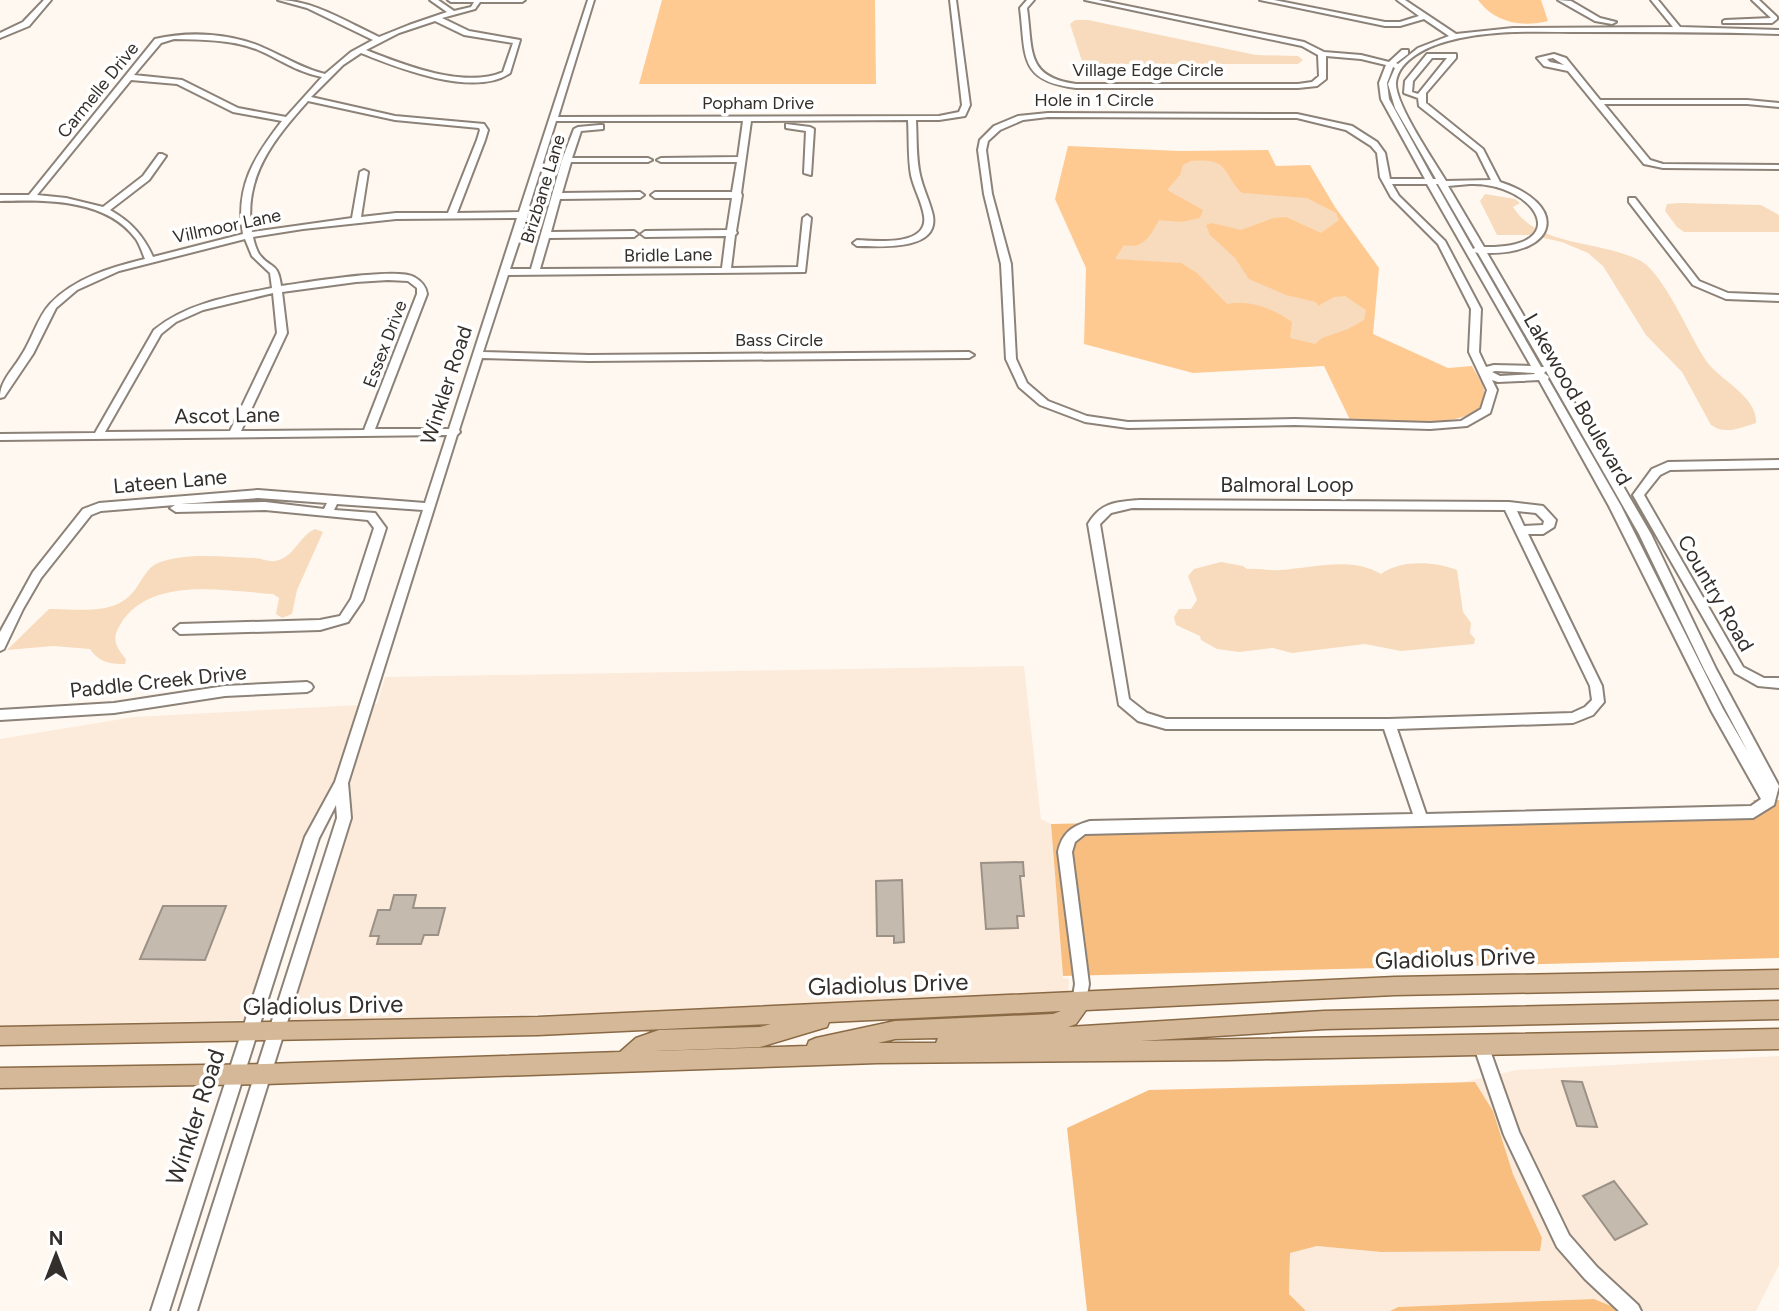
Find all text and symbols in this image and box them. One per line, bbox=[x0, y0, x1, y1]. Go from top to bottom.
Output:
street label: Carmelle Drive bbox=[53, 37, 144, 142]
street label: Village Edge Circle bbox=[1072, 59, 1224, 81]
street label: Hole in 1 Circle bbox=[1034, 89, 1154, 111]
street label: Popham Drive bbox=[702, 92, 814, 114]
street label: Brizbane Lane bbox=[516, 132, 570, 246]
street label: Villmoor Lane bbox=[171, 204, 283, 248]
street label: Bridle Lane bbox=[624, 243, 713, 267]
street label: Essex Drive bbox=[358, 297, 412, 391]
street label: Lakewood Boulevard bbox=[1519, 309, 1637, 489]
street label: Winkler Road bbox=[415, 322, 477, 448]
street label: Bass Circle bbox=[735, 329, 823, 351]
street label: Ascot Lane bbox=[174, 402, 280, 428]
street label: Lateen Lane bbox=[112, 464, 228, 498]
street label: Balmoral Loop bbox=[1220, 472, 1354, 497]
street label: Country Road bbox=[1673, 530, 1759, 656]
street label: Paddle Creek Drive bbox=[68, 659, 248, 703]
street label: Gladiolus Drive bbox=[1374, 941, 1536, 975]
street label: Gladiolus Drive bbox=[807, 967, 969, 1001]
street label: Gladiolus Drive bbox=[242, 989, 404, 1021]
street label: Winkler Road bbox=[159, 1045, 231, 1189]
north arrow bbox=[21, 1220, 91, 1290]
text: N bbox=[49, 1227, 63, 1250]

